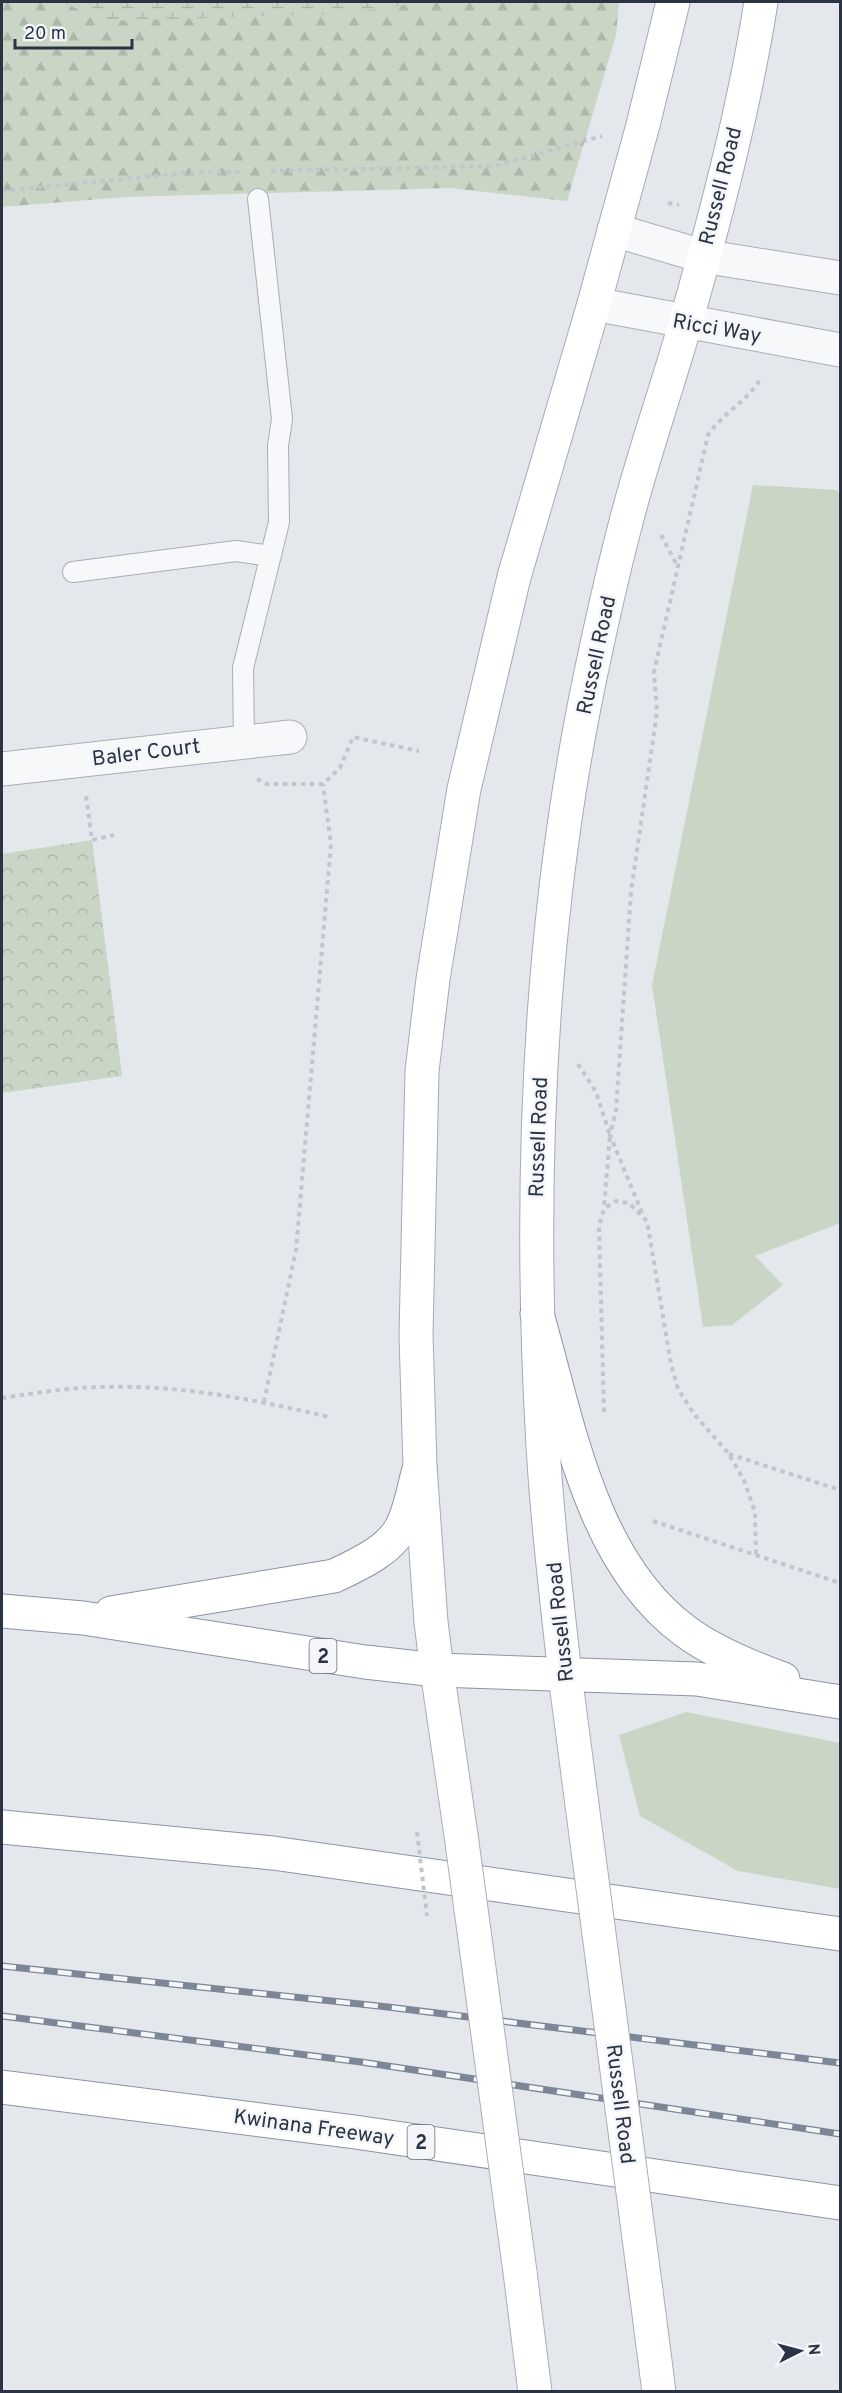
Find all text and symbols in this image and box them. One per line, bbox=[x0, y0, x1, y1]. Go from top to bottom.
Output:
scale bar bbox=[15, 12, 132, 50]
text: 20 m bbox=[24, 23, 66, 46]
street label: Russell Road bbox=[694, 124, 749, 248]
street label: Ricci Way bbox=[670, 308, 763, 351]
street label: Russell Road bbox=[572, 593, 623, 717]
street label: Baler Court bbox=[90, 733, 202, 774]
street label: Russell Road bbox=[524, 1076, 555, 1198]
street label: Russell Road bbox=[542, 1560, 581, 1683]
road number: 2 bbox=[310, 1639, 336, 1673]
street label: Russell Road bbox=[599, 2043, 640, 2166]
street label: Kwinana Freeway bbox=[232, 2104, 396, 2153]
road number: 2 bbox=[408, 2125, 434, 2159]
north arrow bbox=[770, 2321, 830, 2381]
text: N bbox=[802, 2343, 823, 2356]

